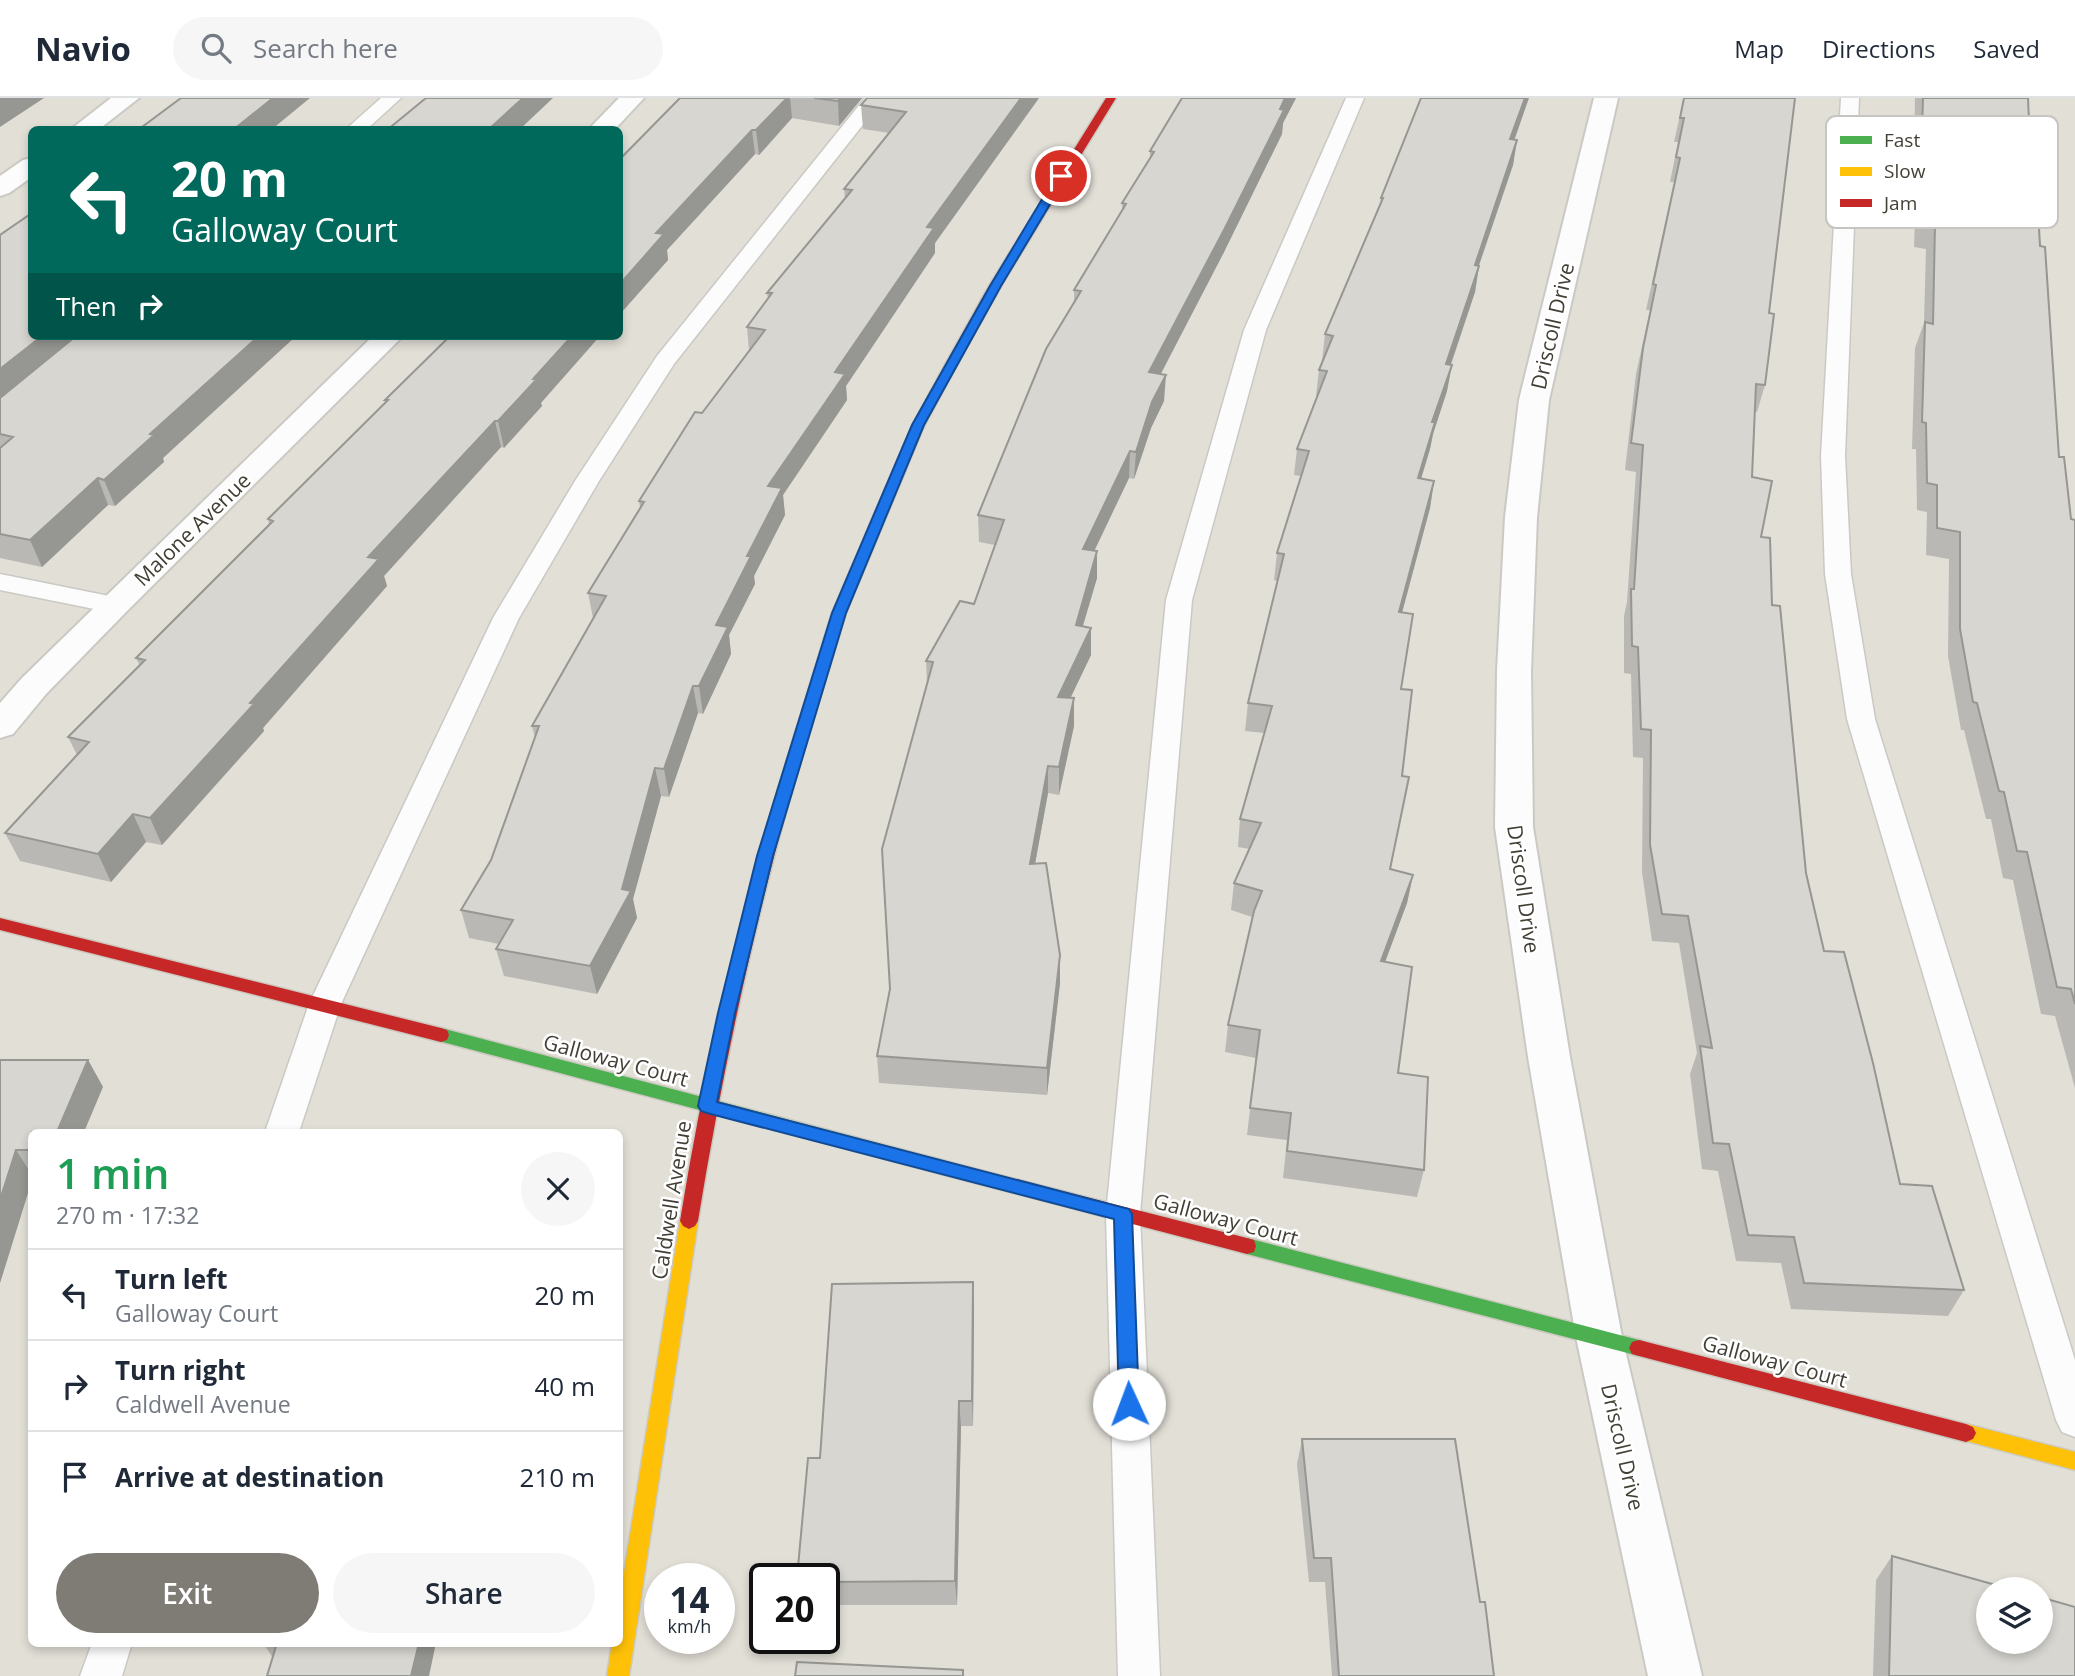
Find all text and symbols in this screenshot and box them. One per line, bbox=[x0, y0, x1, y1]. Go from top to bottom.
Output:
search box bbox=[173, 17, 663, 80]
text: Navio bbox=[35, 26, 131, 71]
icon: search bbox=[197, 29, 235, 67]
text: Search here bbox=[253, 30, 398, 66]
text: Map bbox=[1734, 32, 1784, 65]
text: Directions bbox=[1822, 32, 1935, 65]
text: Saved bbox=[1973, 32, 2040, 65]
legend bbox=[1826, 116, 2058, 228]
text: Fast bbox=[1884, 127, 1920, 153]
text: 20 m bbox=[171, 145, 288, 211]
pin bbox=[1031, 146, 1091, 206]
icon: left bbox=[56, 154, 147, 245]
icon: arrive bbox=[1042, 157, 1080, 195]
text: Slow bbox=[1884, 158, 1926, 184]
text: Jam bbox=[1882, 190, 1917, 216]
text: Galloway Court bbox=[171, 208, 398, 251]
street label: Driscoll Drive bbox=[1524, 260, 1580, 392]
icon: right bbox=[131, 287, 169, 325]
text: Then bbox=[56, 288, 117, 324]
street label: Malone Avenue bbox=[128, 466, 256, 592]
street label: Driscoll Drive bbox=[1501, 823, 1547, 955]
street label: Galloway Court bbox=[540, 1027, 692, 1093]
street label: Caldwell Avenue bbox=[645, 1119, 697, 1281]
text: 1 min bbox=[56, 1144, 169, 1201]
button: close bbox=[521, 1152, 595, 1226]
street label: Galloway Court bbox=[1150, 1186, 1302, 1252]
text: 270 m · 17:32 bbox=[56, 1199, 199, 1231]
text: Turn left bbox=[115, 1261, 227, 1297]
icon: left bbox=[56, 1276, 94, 1314]
text: 20 m bbox=[534, 1277, 595, 1313]
text: Galloway Court bbox=[115, 1297, 278, 1329]
street label: Galloway Court bbox=[1699, 1328, 1851, 1394]
text: Turn right bbox=[115, 1352, 246, 1388]
icon: right bbox=[56, 1367, 94, 1405]
position arrow bbox=[1092, 1367, 1166, 1441]
text: 40 m bbox=[534, 1368, 595, 1404]
street label: Driscoll Drive bbox=[1595, 1381, 1651, 1513]
text: Caldwell Avenue bbox=[115, 1388, 291, 1420]
icon: arrive bbox=[56, 1458, 94, 1496]
text: Arrive at destination bbox=[115, 1459, 384, 1495]
text: 210 m bbox=[520, 1459, 595, 1495]
button: Exit bbox=[56, 1553, 319, 1633]
button: Share bbox=[333, 1553, 595, 1633]
speed limit sign: 20 bbox=[749, 1563, 840, 1654]
text: 14 bbox=[669, 1576, 710, 1623]
map controls bbox=[1976, 1577, 2053, 1654]
button: layers bbox=[1976, 1577, 2053, 1654]
text: km/h bbox=[668, 1614, 711, 1638]

